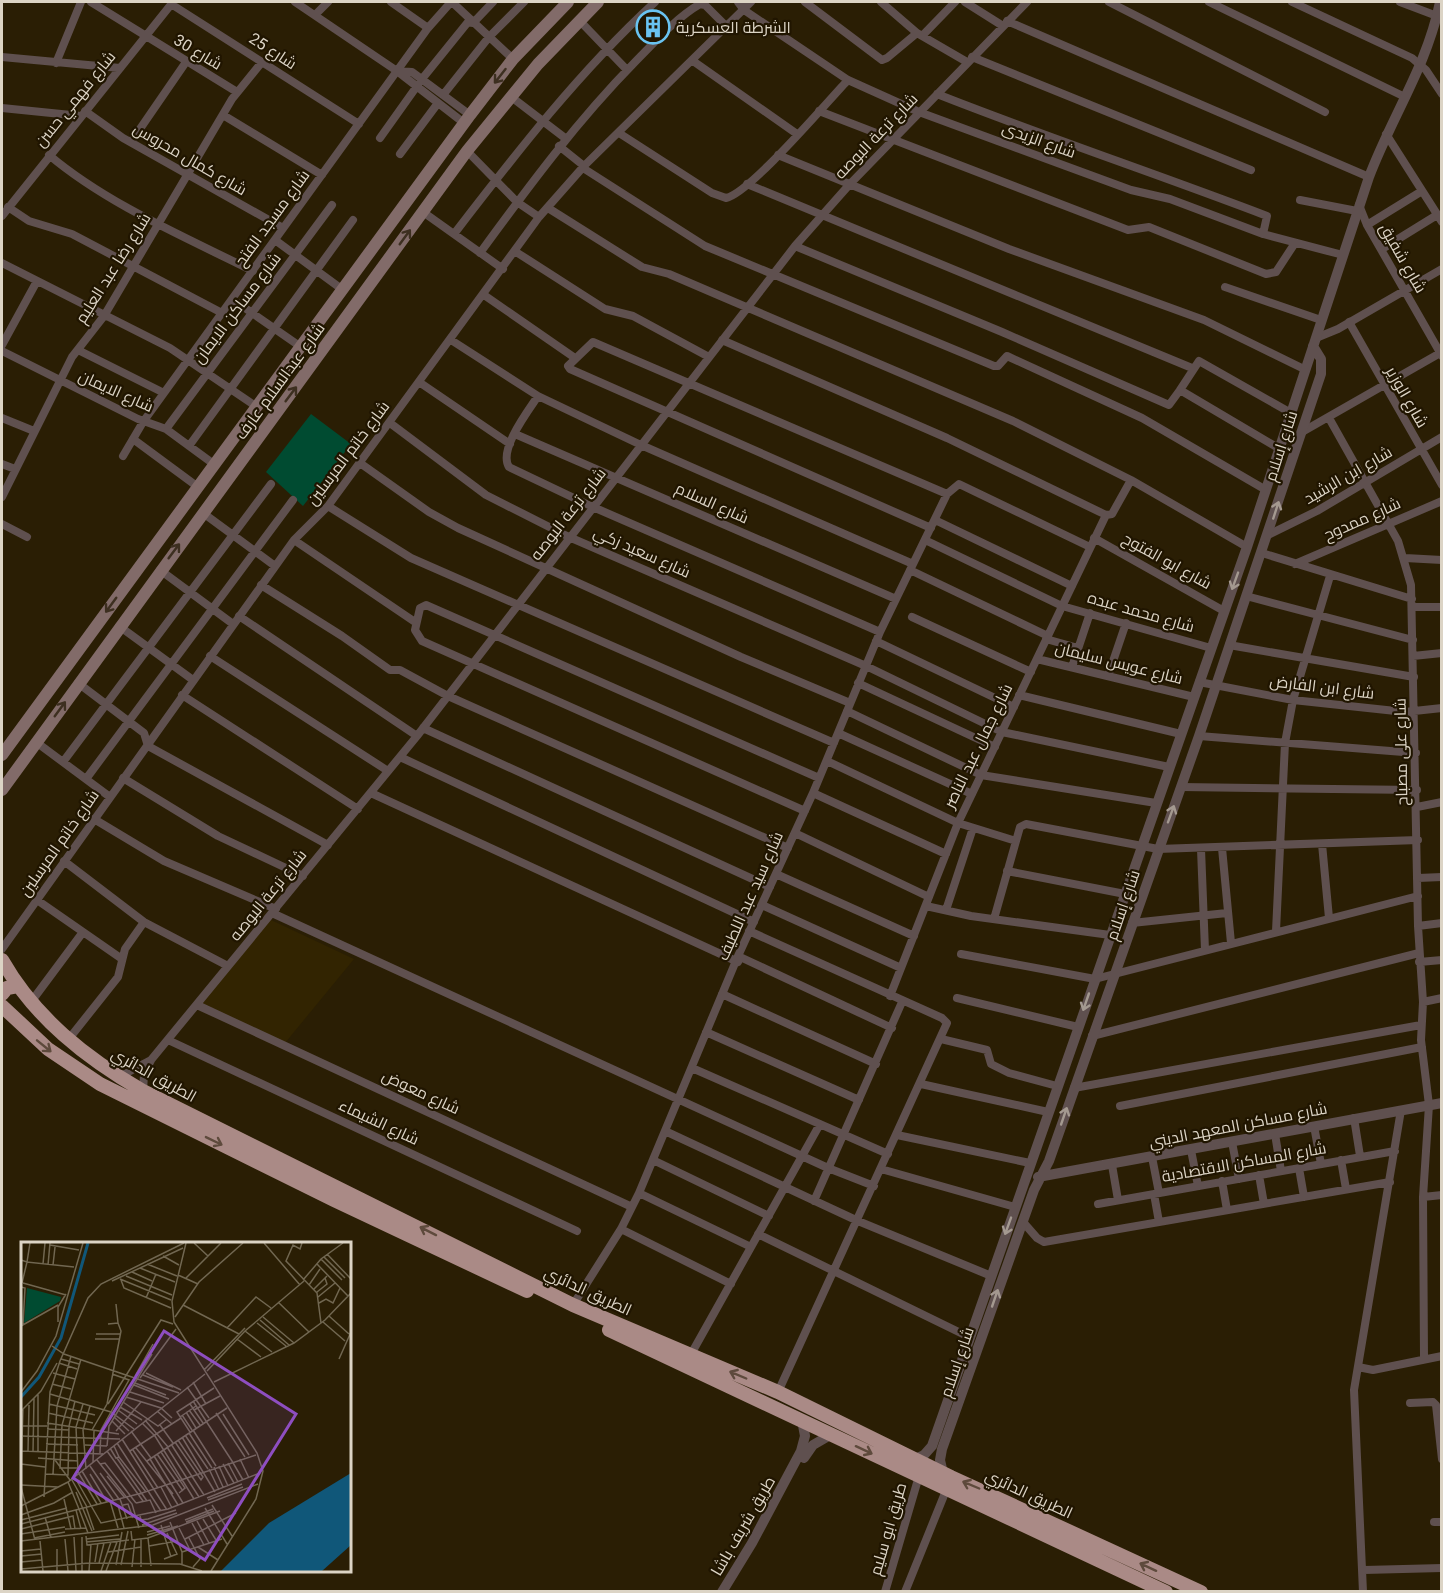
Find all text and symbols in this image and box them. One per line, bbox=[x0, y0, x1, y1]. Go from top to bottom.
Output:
building icon: الشرطة العسكرية bbox=[635, 9, 671, 45]
place label: الشرطة العسكرية bbox=[676, 18, 791, 37]
street label: شارع 25 bbox=[245, 29, 300, 75]
street label: شارع 30 bbox=[169, 30, 226, 75]
street label: شارع فهمي حسن bbox=[31, 47, 123, 153]
one-way arrow bbox=[494, 68, 507, 84]
street label: شارع ترعة البوصه bbox=[830, 89, 923, 184]
street label: شارع الزيدى bbox=[999, 118, 1078, 164]
street label: شارع كمال محروس bbox=[129, 119, 250, 201]
street label: شارع مسجد الفتح bbox=[231, 166, 315, 271]
street label: شارع رضا عبد العليم bbox=[71, 209, 156, 328]
street label: شارع شفيق bbox=[1374, 220, 1431, 297]
one-way arrow bbox=[399, 229, 412, 245]
street label: شارع مساكن الايمان bbox=[189, 249, 286, 368]
street label: شارع عبدالسلام عارف bbox=[231, 319, 330, 444]
street label: شارع الوزير bbox=[1380, 362, 1432, 432]
street label: شارع الايمان bbox=[75, 366, 156, 418]
one-way arrow bbox=[285, 387, 297, 403]
street label: شارع خاتم المرسلين bbox=[303, 397, 395, 510]
street label: شارع إسلام bbox=[1261, 408, 1303, 484]
street label: شارع ابن الرشيد bbox=[1301, 442, 1396, 510]
street label: شارع ترعة البوصه bbox=[526, 464, 611, 565]
street label: شارع السلام bbox=[672, 478, 752, 529]
street label: شارع ممدوح bbox=[1320, 494, 1404, 546]
one-way arrow bbox=[1271, 501, 1282, 520]
street label: شارع سعيد زكي bbox=[589, 522, 693, 585]
street label: شارع ابو الفتوح bbox=[1118, 529, 1215, 595]
one-way arrow bbox=[168, 543, 181, 559]
one-way arrow bbox=[1228, 571, 1239, 590]
street label: شارع محمد عبده bbox=[1085, 588, 1197, 638]
one-way arrow bbox=[105, 597, 117, 613]
street label: شارع عويس سليمان bbox=[1053, 638, 1185, 690]
street label: شارع ابن الفارض bbox=[1268, 671, 1376, 705]
street label: شارع جمال عبد الناصر bbox=[939, 681, 1018, 813]
street label: شارع على مصباح bbox=[1391, 698, 1413, 806]
one-way arrow bbox=[54, 701, 66, 717]
street label: شارع خاتم المرسلين bbox=[15, 786, 104, 901]
one-way arrow bbox=[1167, 805, 1178, 823]
street label: شارع سيد عبد اللطيف bbox=[713, 828, 789, 964]
street label: شارع ترعة البوصه bbox=[225, 846, 312, 946]
street label: شارع إسلام bbox=[1102, 867, 1146, 943]
one-way arrow bbox=[1080, 992, 1091, 1011]
one-way arrow bbox=[36, 1039, 52, 1052]
street label: الطريق الدائري bbox=[106, 1044, 200, 1110]
street label: شارع معوض bbox=[378, 1066, 463, 1120]
street label: شارع الشيماء bbox=[335, 1095, 422, 1151]
street label: شارع مساكن المعهد الديني bbox=[1147, 1098, 1329, 1156]
one-way arrow bbox=[1059, 1107, 1070, 1126]
one-way arrow bbox=[204, 1135, 222, 1147]
street label: شارع المساكن الاقتصادية bbox=[1160, 1138, 1328, 1188]
one-way arrow bbox=[1001, 1216, 1012, 1235]
one-way arrow bbox=[419, 1225, 437, 1237]
inset map bbox=[21, 1242, 351, 1572]
street label: الطريق الدائري bbox=[540, 1262, 635, 1323]
one-way arrow bbox=[991, 1289, 1002, 1308]
street label: شارع إسلام bbox=[936, 1324, 980, 1400]
one-way arrow bbox=[729, 1369, 747, 1381]
one-way arrow bbox=[855, 1444, 873, 1456]
street label: الطريق الدائري bbox=[981, 1465, 1076, 1526]
street label: طريق شريف باشا bbox=[707, 1473, 780, 1580]
one-way arrow bbox=[962, 1479, 980, 1490]
street label: طريق ابو سليم bbox=[866, 1480, 912, 1578]
one-way arrow bbox=[1139, 1561, 1157, 1572]

